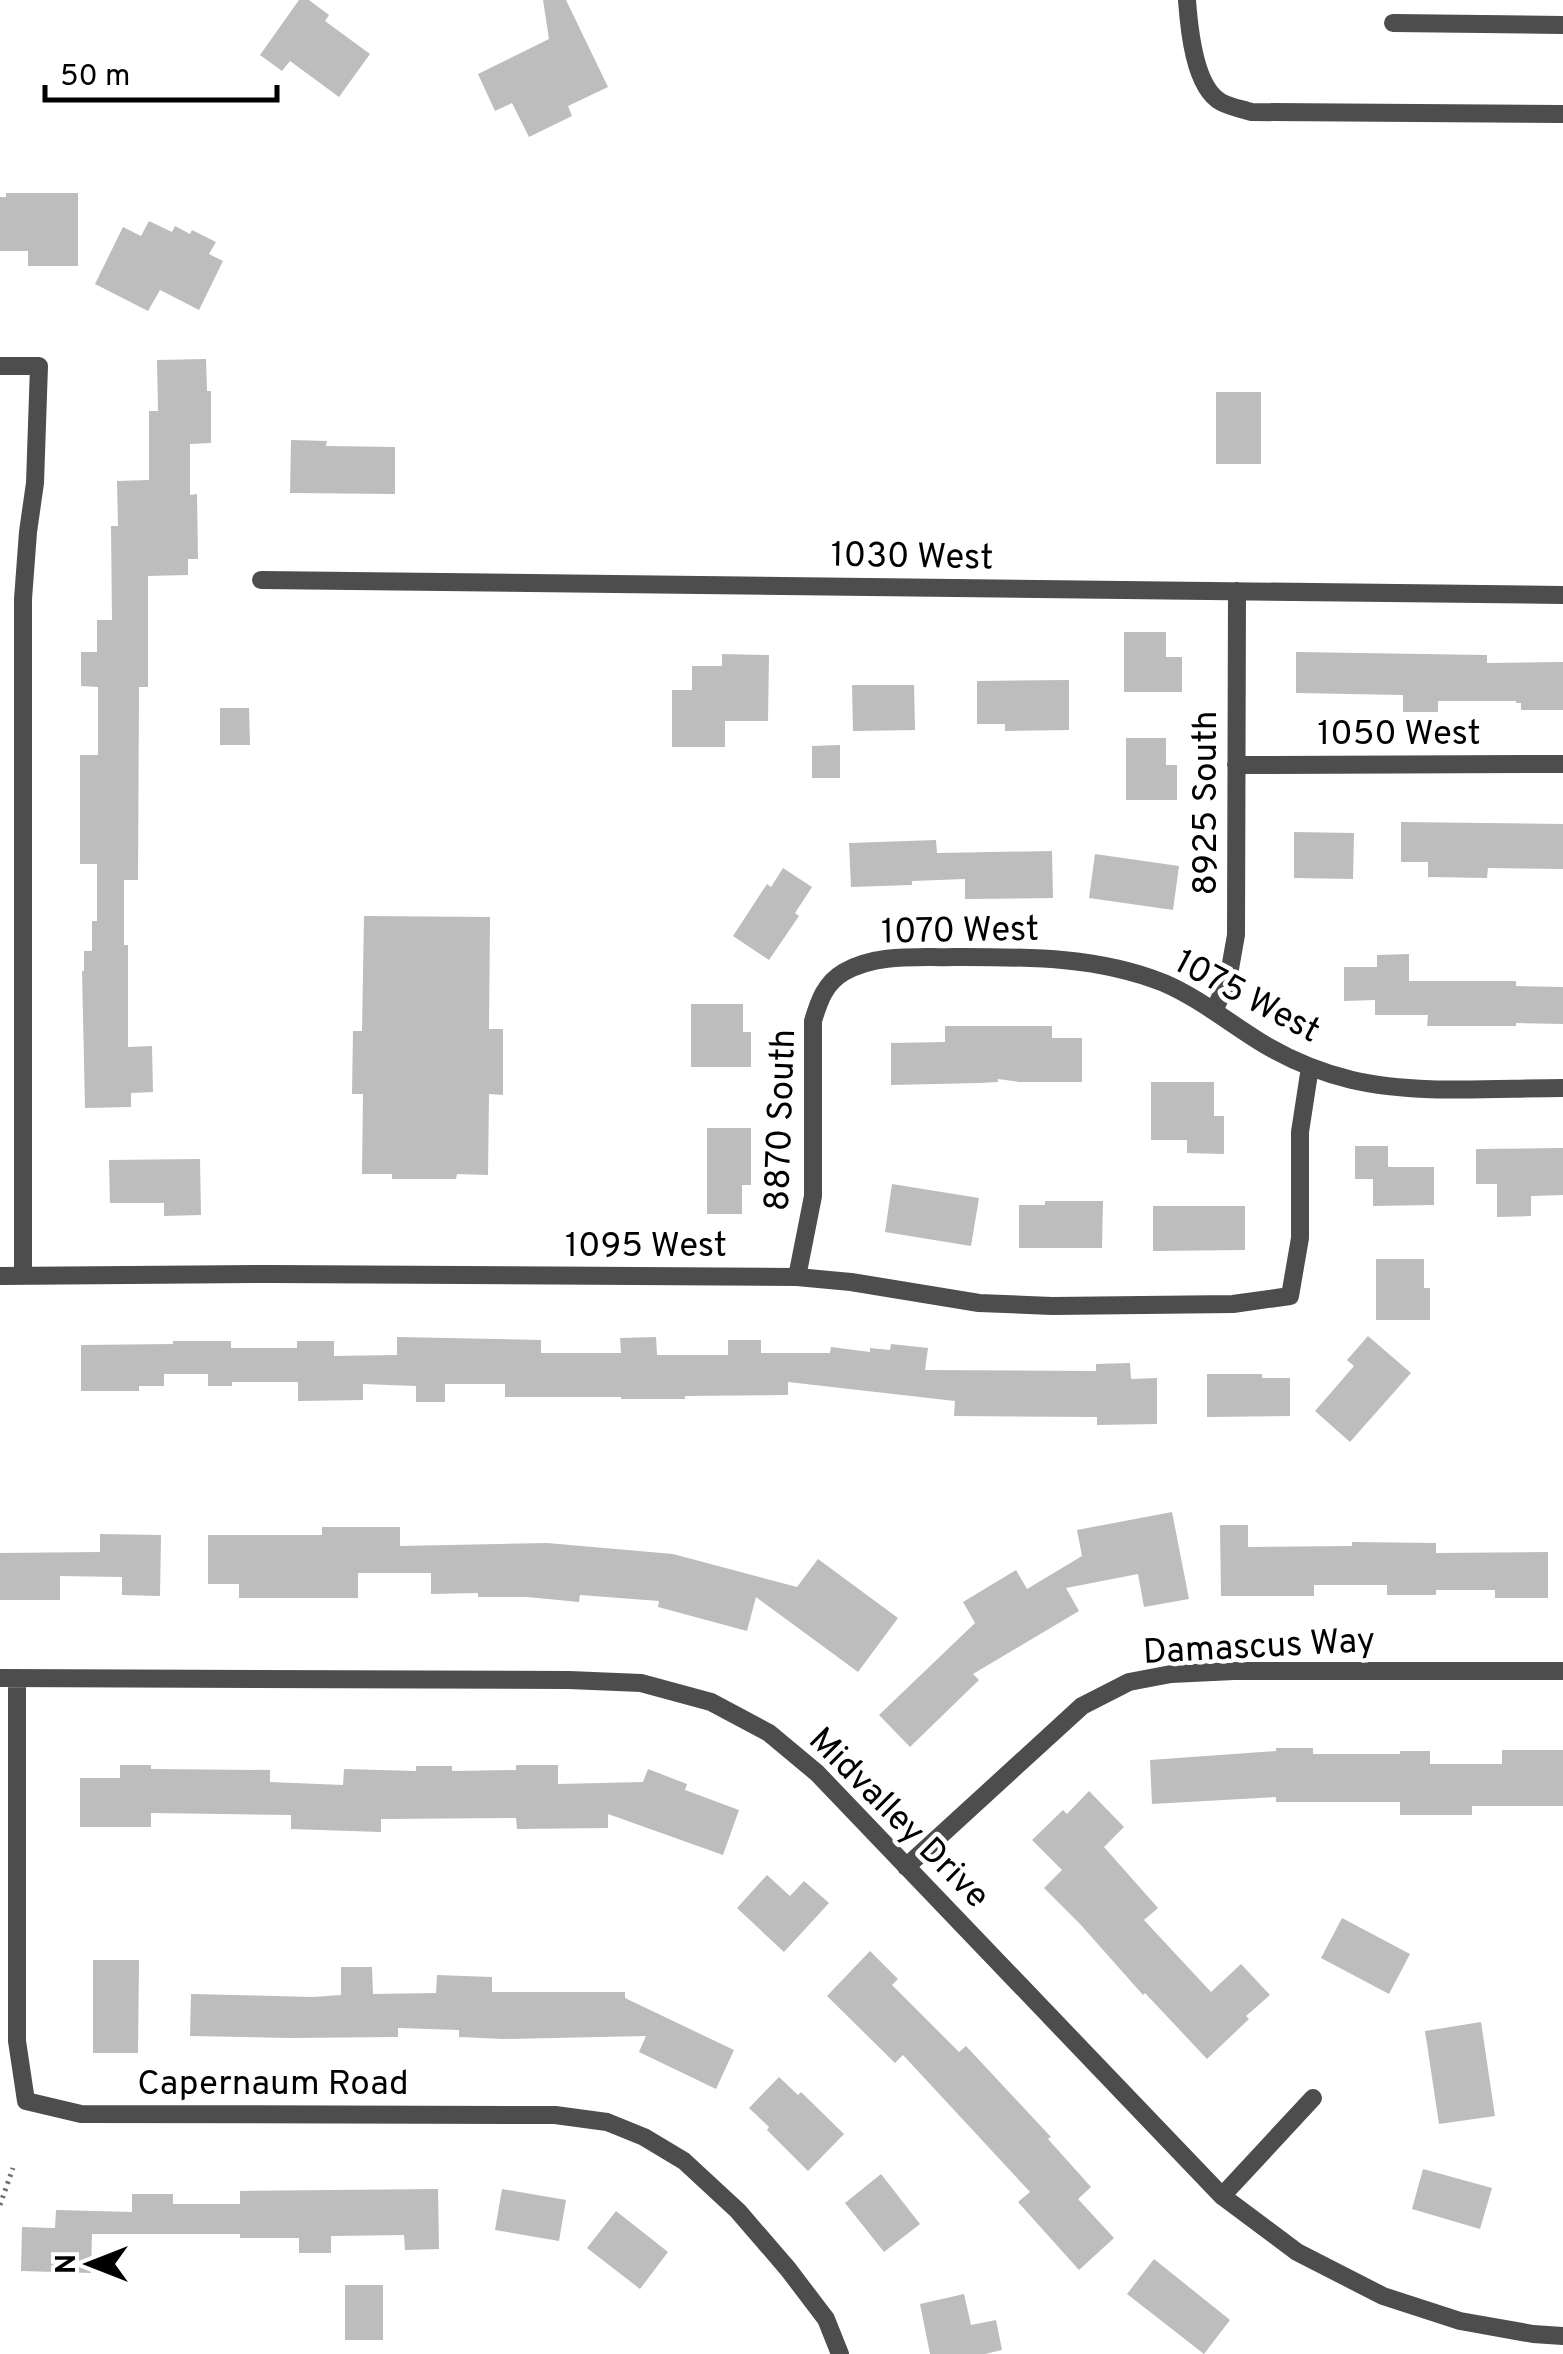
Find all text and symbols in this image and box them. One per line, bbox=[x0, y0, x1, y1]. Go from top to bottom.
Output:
scale bar bbox=[45, 40, 278, 102]
text: 50 m bbox=[60, 59, 130, 96]
street label: 1030 West bbox=[830, 535, 994, 581]
street label: 8925 South bbox=[1185, 711, 1229, 895]
street label: 1050 West bbox=[1317, 713, 1481, 757]
street label: 1070 West bbox=[881, 909, 1040, 955]
street label: 1075 West bbox=[1166, 941, 1327, 1054]
street label: 8870 South bbox=[757, 1028, 807, 1212]
street label: 1095 West bbox=[565, 1225, 727, 1269]
street label: Damascus Way bbox=[1142, 1620, 1376, 1676]
street label: Midvalley Drive bbox=[798, 1719, 998, 1919]
street label: Capernaum Road bbox=[137, 2063, 409, 2107]
north arrow bbox=[40, 2214, 140, 2314]
text: N bbox=[50, 2254, 86, 2274]

